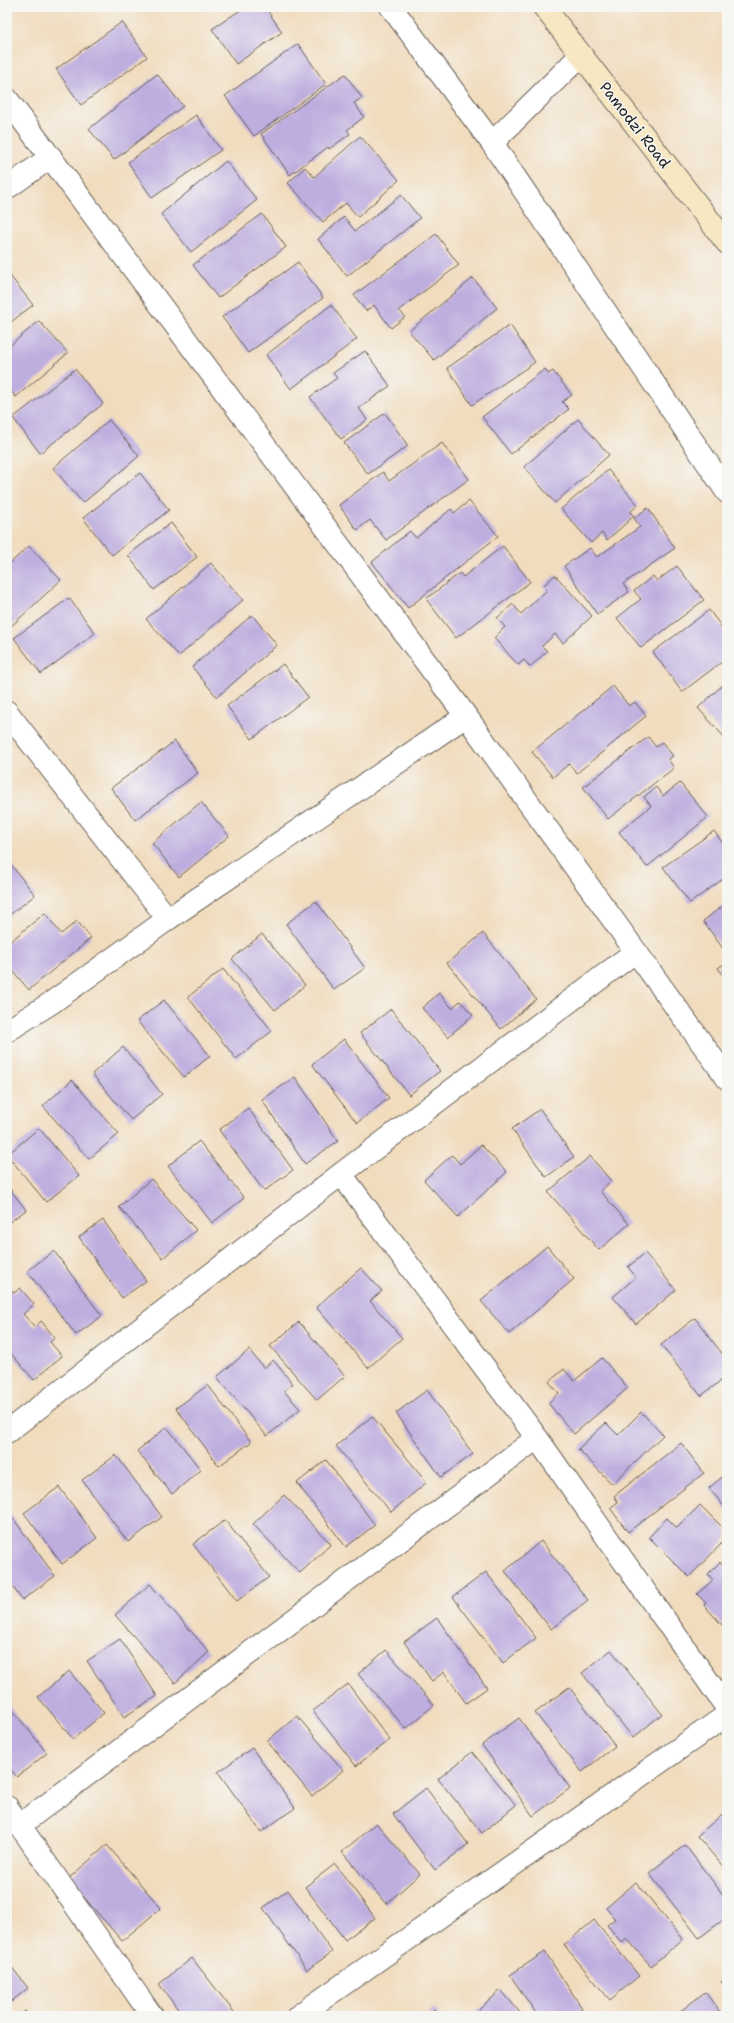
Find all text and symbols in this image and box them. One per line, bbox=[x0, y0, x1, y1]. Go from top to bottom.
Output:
street label: Pamodzi Road bbox=[595, 78, 675, 173]

